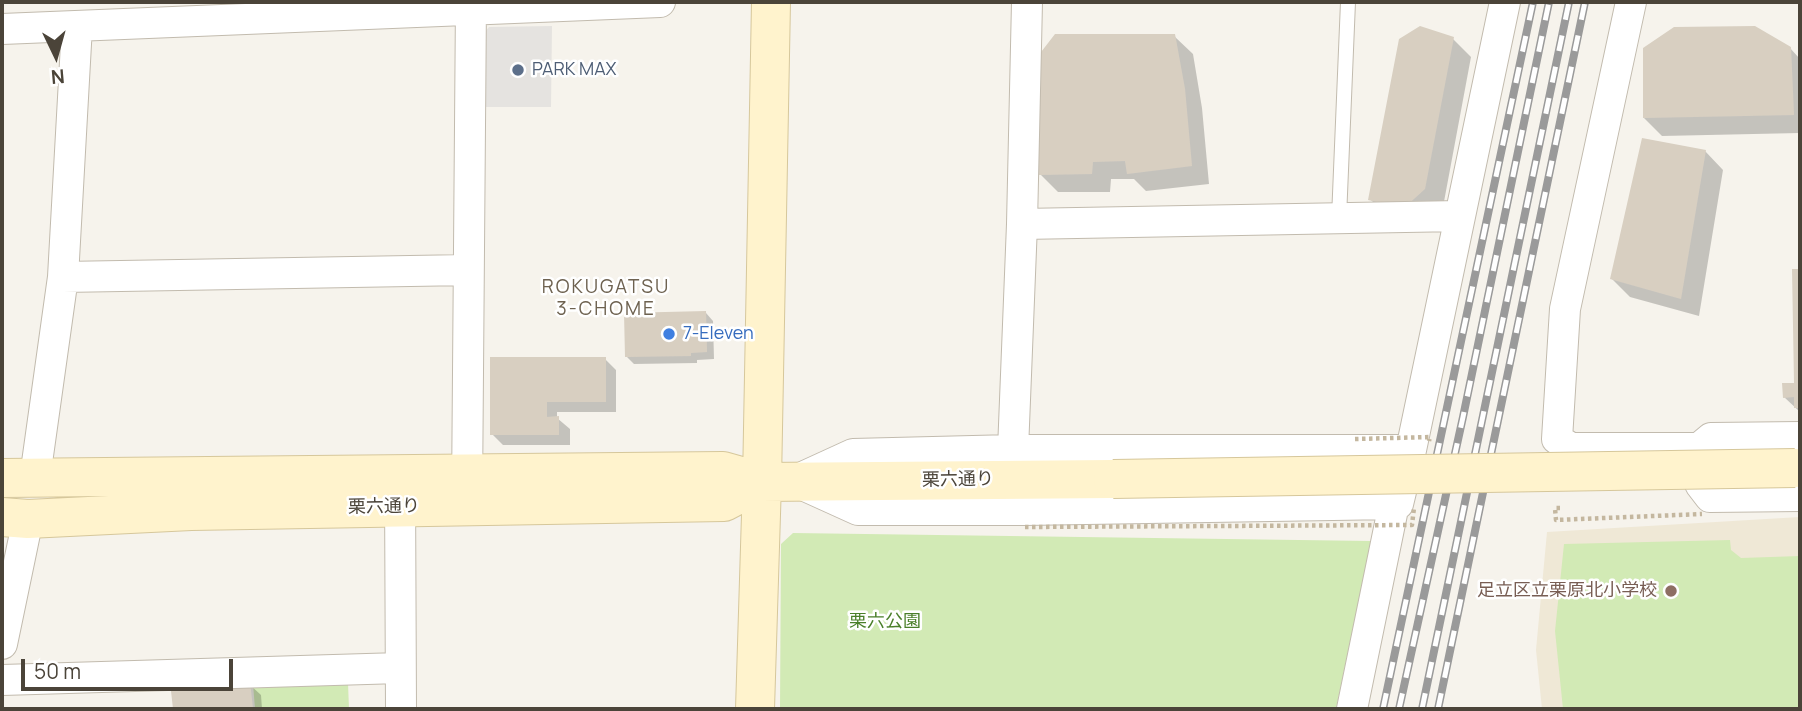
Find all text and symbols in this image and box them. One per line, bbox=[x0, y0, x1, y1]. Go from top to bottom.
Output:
north arrow bbox=[21, 21, 91, 91]
place label: PARK MAX bbox=[532, 59, 616, 81]
marker: PARK MAX bbox=[510, 62, 526, 78]
text: N bbox=[50, 63, 66, 90]
district label: ROKUGATSU 3-CHOME bbox=[543, 277, 669, 321]
place label: 7-Eleven bbox=[683, 323, 754, 345]
marker: 7-Eleven bbox=[661, 326, 677, 342]
street label: 栗六通り bbox=[922, 469, 994, 491]
street label: 栗六通り bbox=[348, 496, 420, 518]
place label: 足立区立栗原北小学校 bbox=[1477, 580, 1657, 602]
marker: 足立区立栗原北小学校 bbox=[1663, 583, 1679, 599]
park label: 栗六公園 bbox=[849, 611, 921, 633]
scale bar bbox=[24, 644, 236, 688]
text: 50 m bbox=[34, 657, 81, 685]

